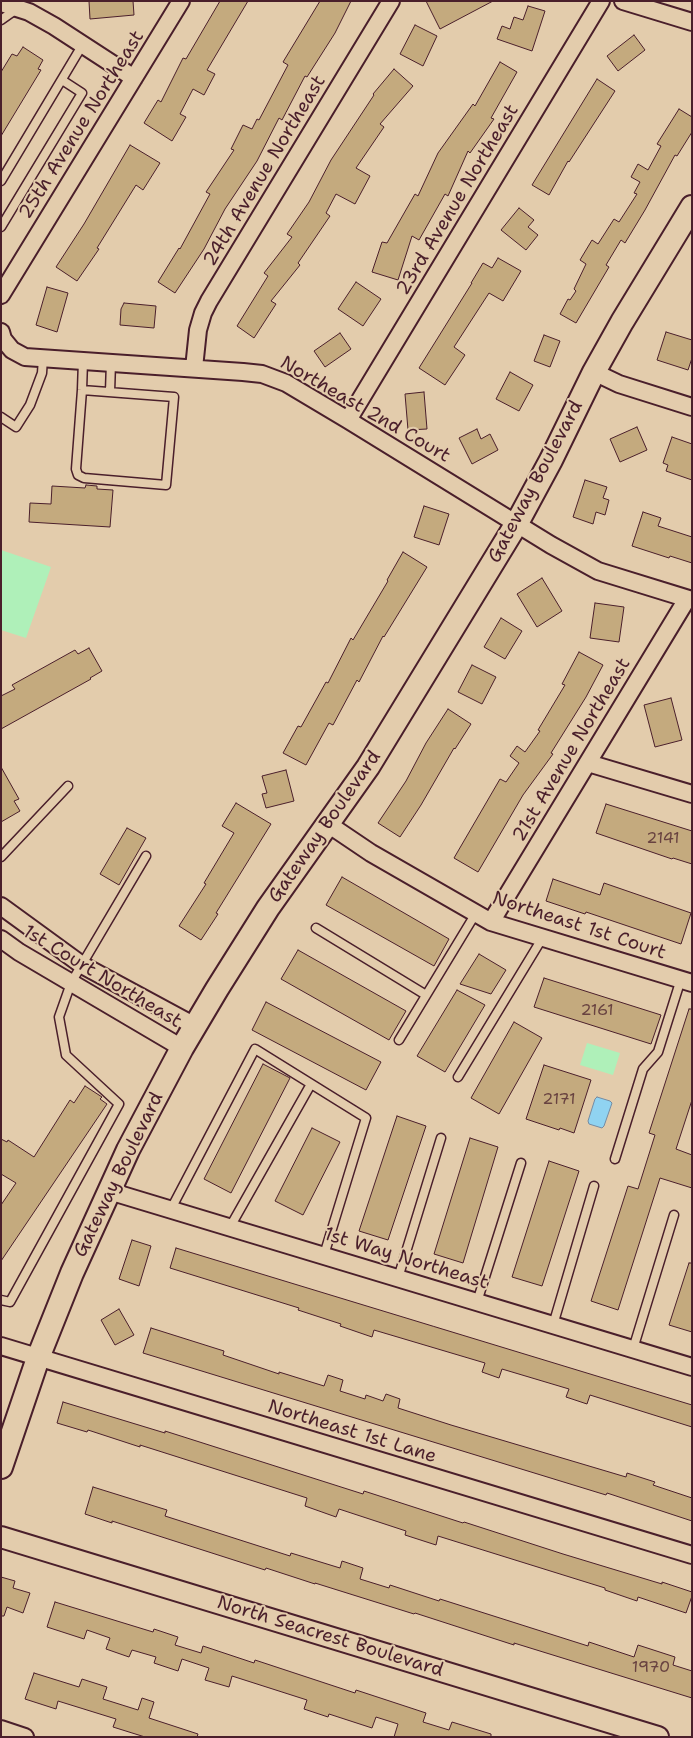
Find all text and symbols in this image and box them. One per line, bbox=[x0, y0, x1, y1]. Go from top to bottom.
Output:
street label: 25th Avenue Northeast bbox=[15, 27, 149, 223]
street label: 24th Avenue Northeast bbox=[199, 72, 331, 270]
street label: 23rd Avenue Northeast bbox=[392, 100, 524, 300]
street label: Northeast 2nd Court bbox=[276, 352, 454, 468]
street label: Gateway Boulevard bbox=[484, 397, 588, 567]
street label: 21st Avenue Northeast bbox=[508, 654, 636, 846]
street label: Gateway Boulevard bbox=[264, 747, 386, 907]
house number: 2141 bbox=[646, 829, 680, 849]
street label: Northeast 1st Court bbox=[489, 887, 669, 965]
street label: 1st Court Northeast bbox=[19, 921, 185, 1033]
house number: 2161 bbox=[580, 1001, 614, 1021]
street label: Gateway Boulevard bbox=[69, 1089, 169, 1261]
house number: 2171 bbox=[542, 1090, 576, 1110]
street label: 1st Way Northeast bbox=[321, 1223, 491, 1295]
street label: Northeast 1st Lane bbox=[265, 1395, 439, 1469]
street label: North Seacrest Boulevard bbox=[214, 1592, 446, 1682]
house number: 1970 bbox=[632, 1658, 670, 1678]

